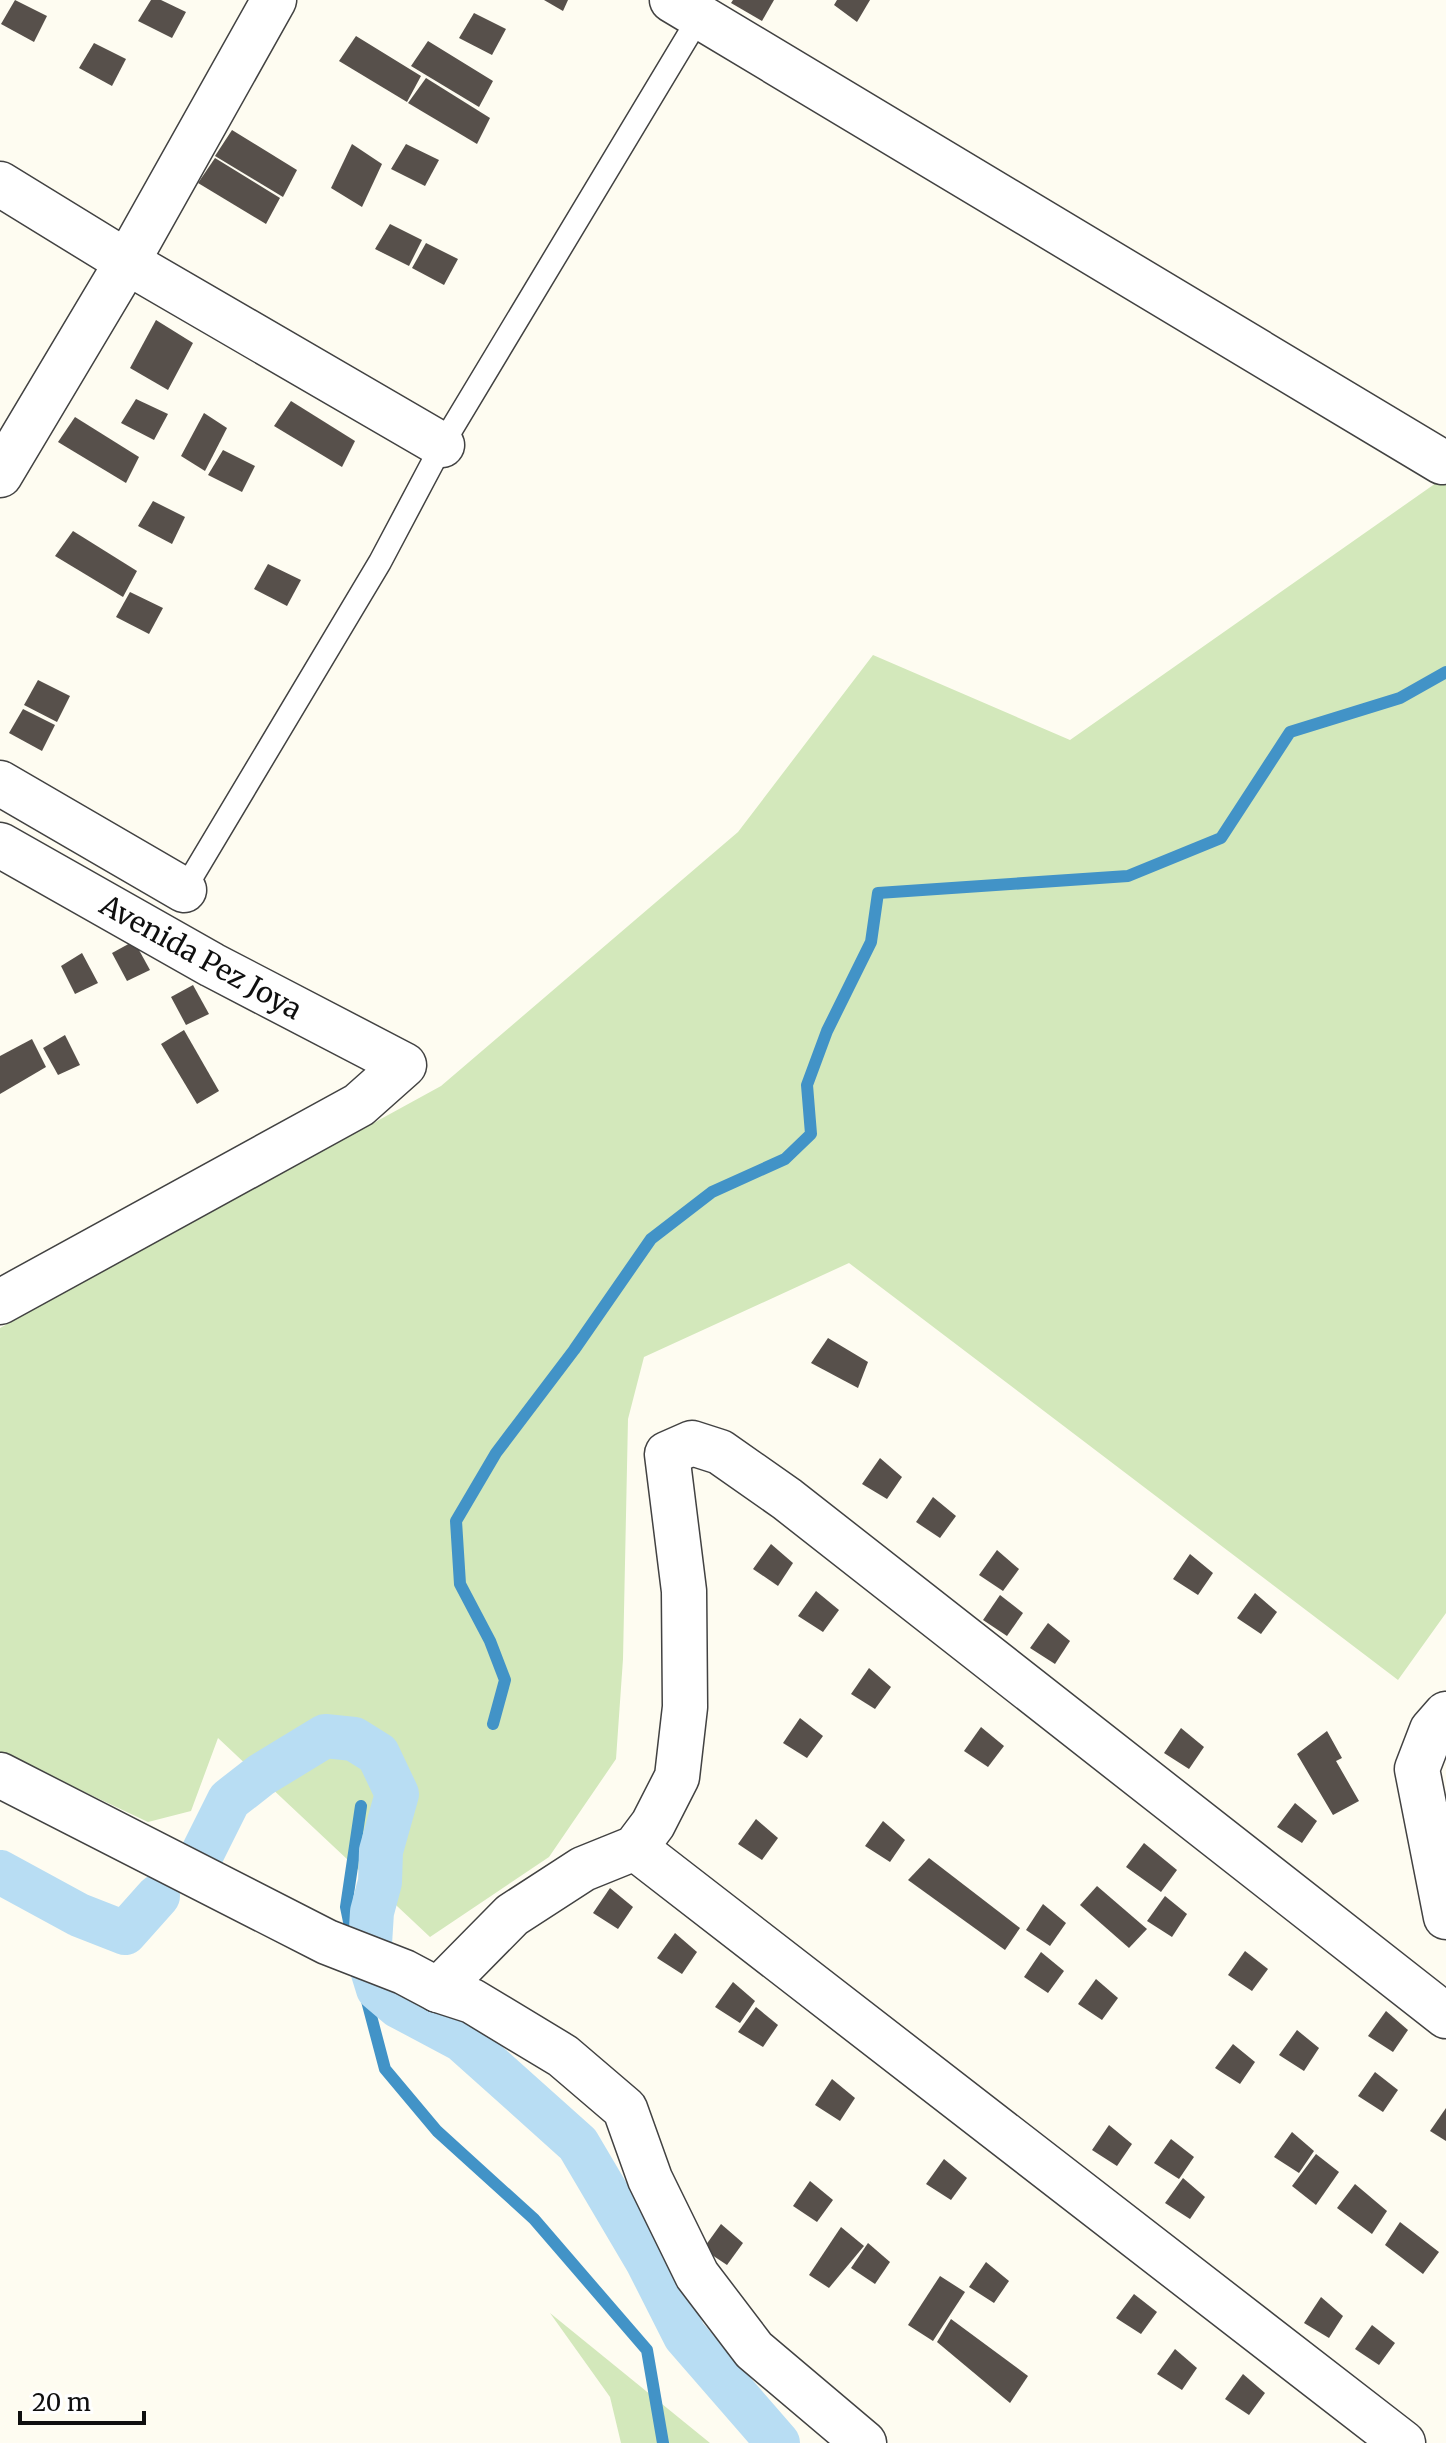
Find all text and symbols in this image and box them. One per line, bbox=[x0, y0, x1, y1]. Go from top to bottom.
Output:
street label: Avenida Pez Joya bbox=[93, 886, 308, 1027]
scale bar bbox=[20, 2375, 144, 2425]
text: 20 m bbox=[32, 2387, 91, 2418]

